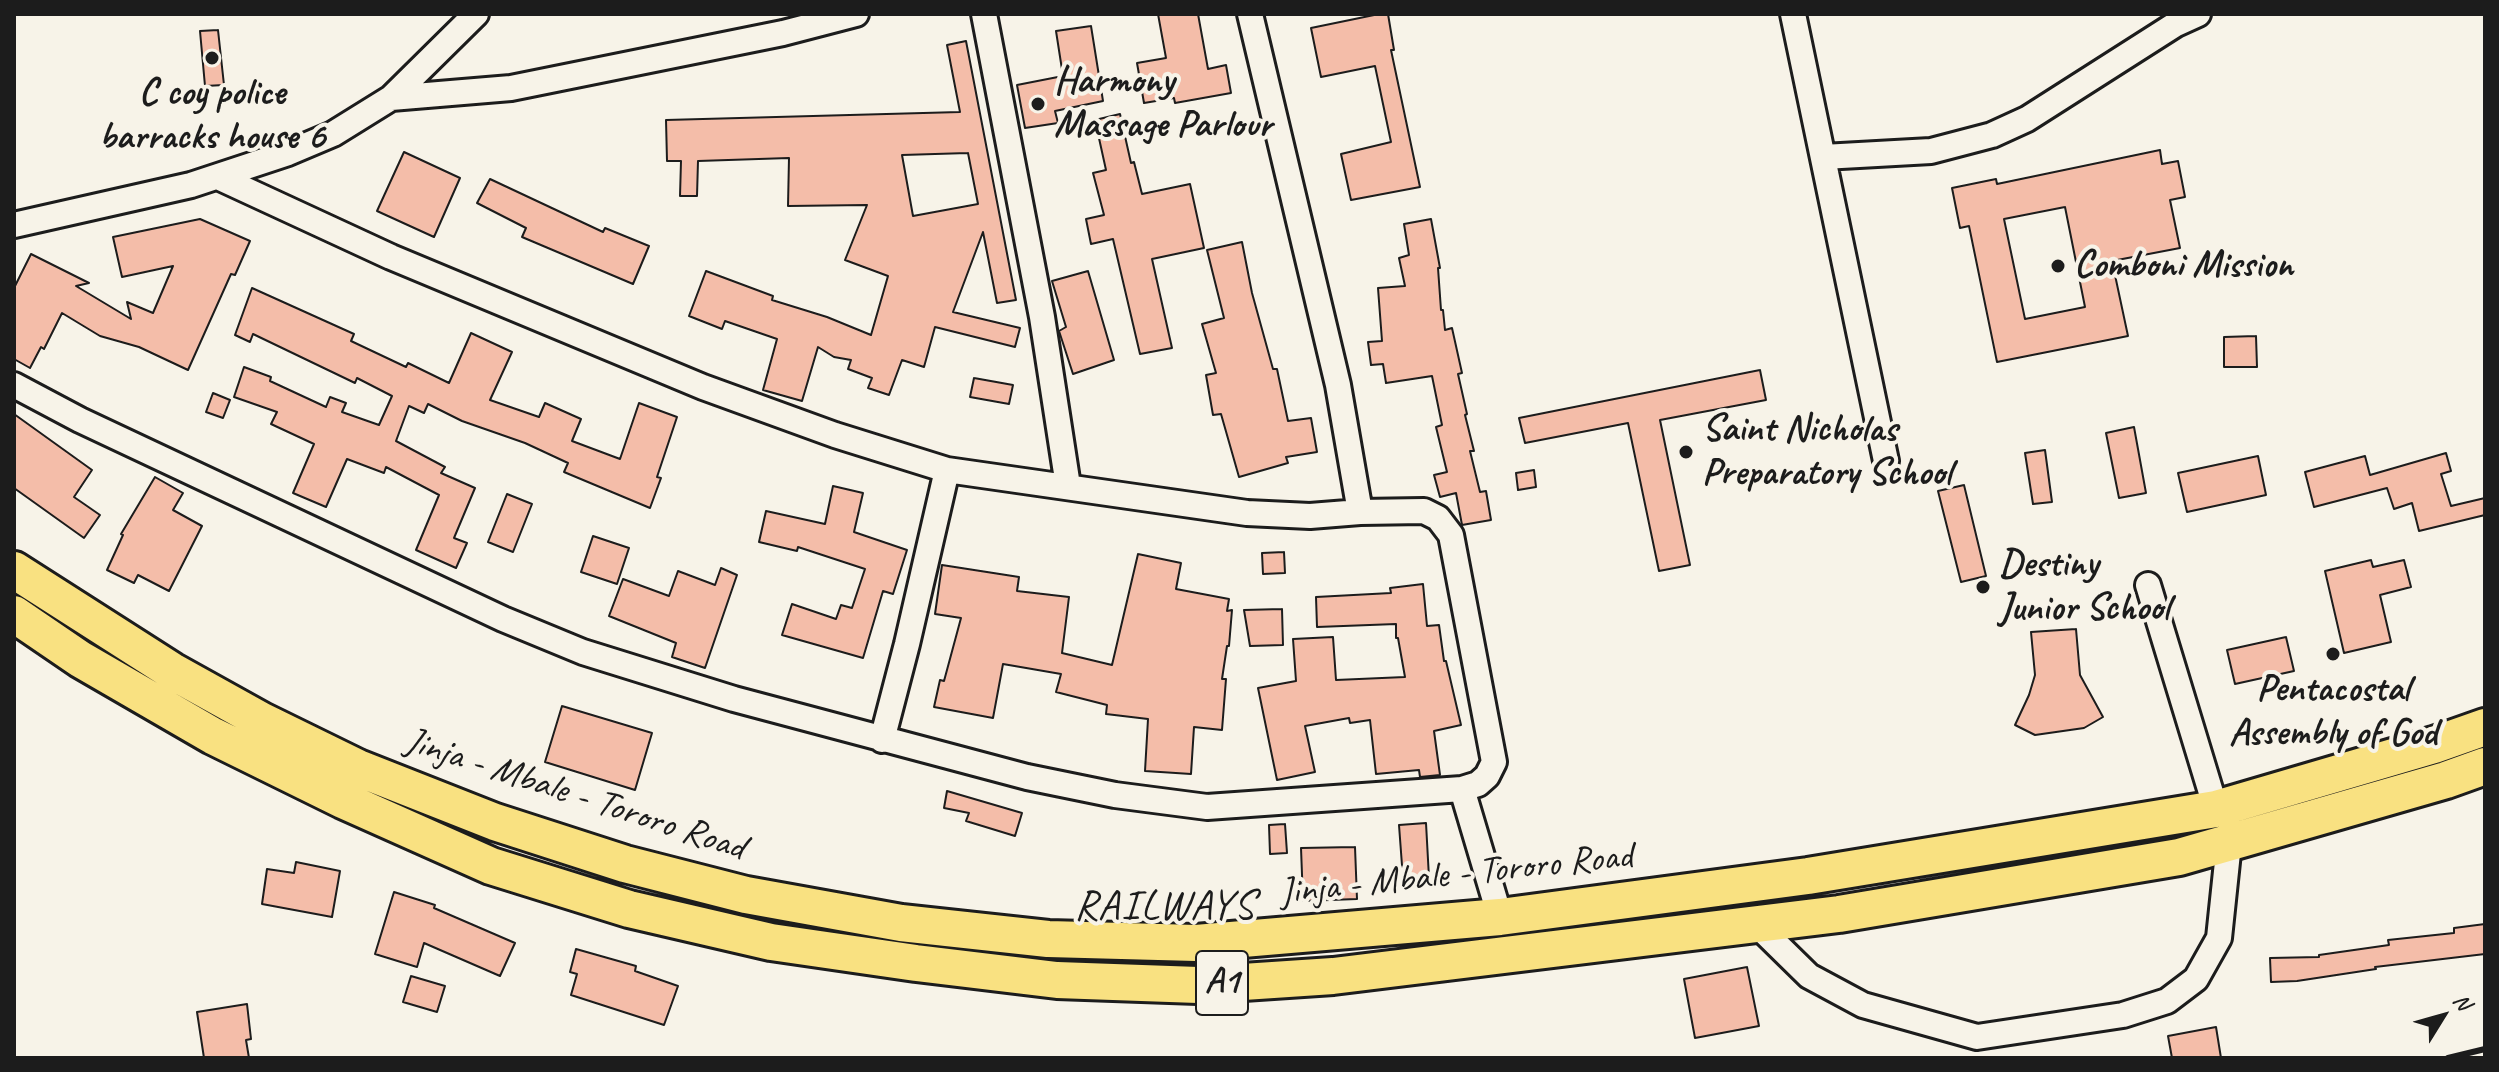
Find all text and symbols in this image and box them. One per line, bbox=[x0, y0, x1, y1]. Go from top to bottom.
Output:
marker: C coy police barracks house 6 bbox=[203, 49, 221, 67]
place label: Harmony Massage Parlour bbox=[1054, 59, 1272, 148]
place label: C coy police barracks house 6 bbox=[99, 71, 325, 160]
marker: Harmony Massage Parlour bbox=[1029, 95, 1047, 113]
place label: Comboni Mission bbox=[2074, 243, 2293, 289]
marker: Comboni Mission bbox=[2049, 257, 2067, 275]
place label: Saint Nicholas Preparatory School bbox=[1702, 407, 1952, 496]
marker: Saint Nicholas Preparatory School bbox=[1677, 443, 1695, 461]
place label: Destiny Junior School bbox=[1999, 542, 2170, 632]
marker: Destiny Junior School bbox=[1974, 578, 1992, 596]
marker: Pentacostal Assembly of God bbox=[2324, 645, 2342, 663]
place label: Pentacostal Assembly of God bbox=[2229, 667, 2437, 756]
street label: Jinja - Mbale - Tororo Road bbox=[399, 719, 751, 871]
street label: Jinja - Mbale - Tororo Road bbox=[1277, 834, 1635, 916]
district label: RAILWAYS bbox=[1077, 882, 1253, 932]
road number: A1 bbox=[1196, 951, 1248, 1015]
north arrow bbox=[2403, 976, 2483, 1056]
text: N bbox=[2447, 988, 2477, 1015]

